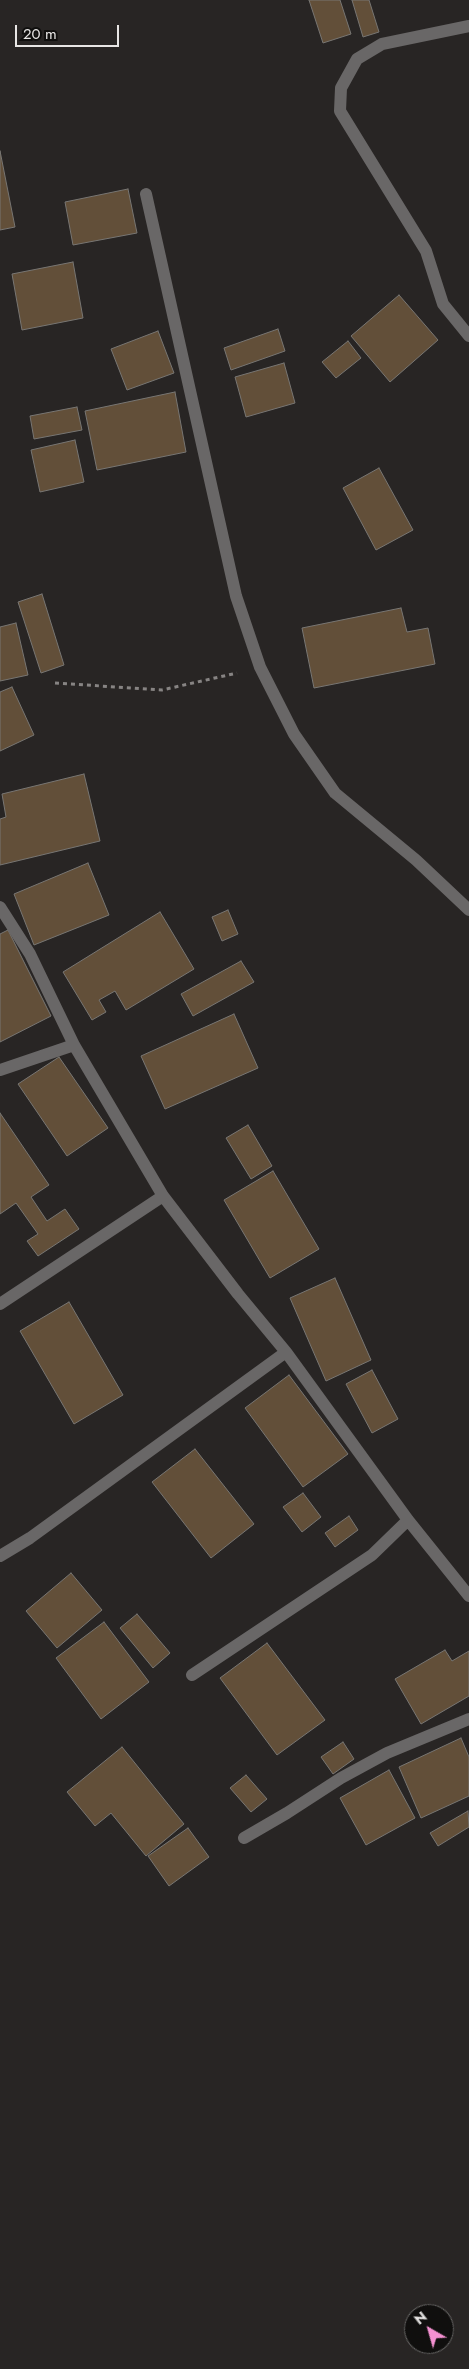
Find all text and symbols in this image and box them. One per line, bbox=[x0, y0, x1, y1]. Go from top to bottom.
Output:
scale bar bbox=[18, 15, 121, 47]
text: 20 m bbox=[23, 23, 57, 45]
north arrow bbox=[404, 2304, 454, 2354]
text: N bbox=[410, 2307, 431, 2329]

